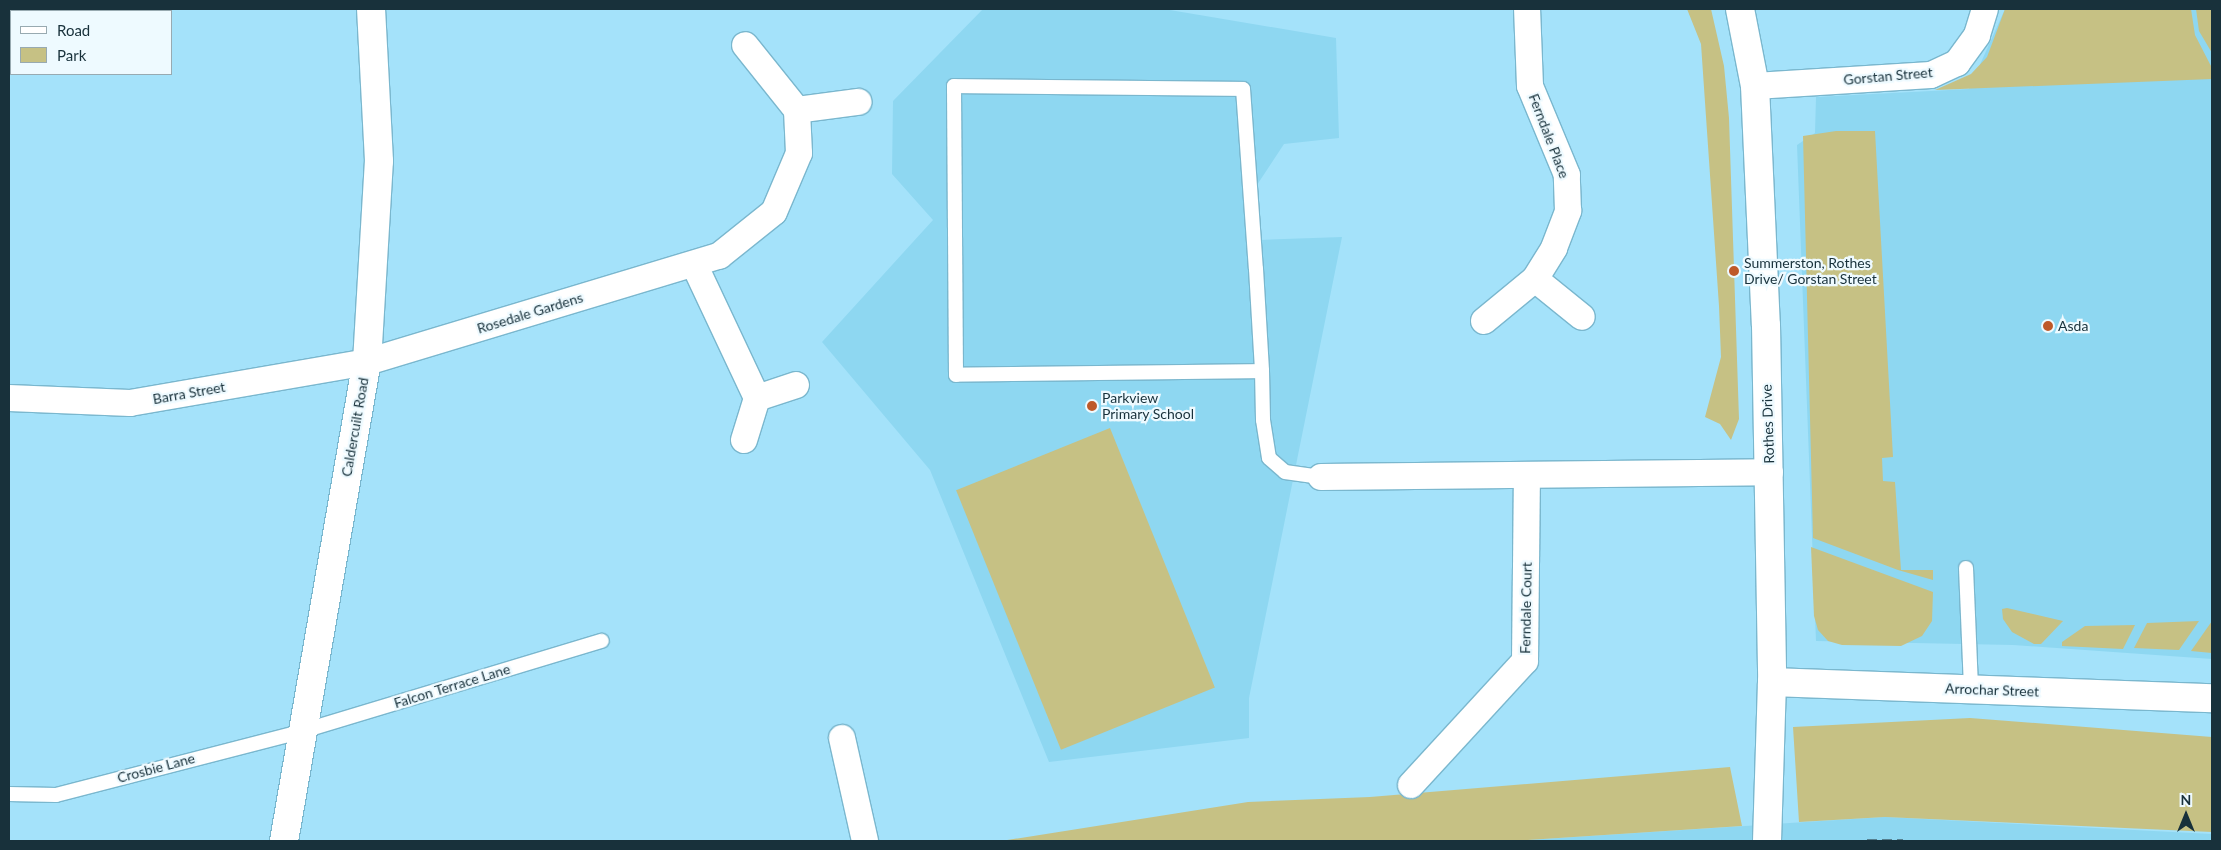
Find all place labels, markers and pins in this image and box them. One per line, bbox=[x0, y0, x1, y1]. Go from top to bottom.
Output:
place label: Summerston, Rothes Drive/ Gorstan Street bbox=[1744, 255, 1877, 288]
marker: Summerston, Rothes Drive/ Gorstan Street bbox=[1728, 265, 1740, 277]
place label: Asda bbox=[2058, 318, 2088, 334]
marker: Asda bbox=[2042, 320, 2054, 332]
place label: Parkview Primary School bbox=[1102, 390, 1194, 422]
marker: Parkview Primary School bbox=[1086, 400, 1098, 412]

